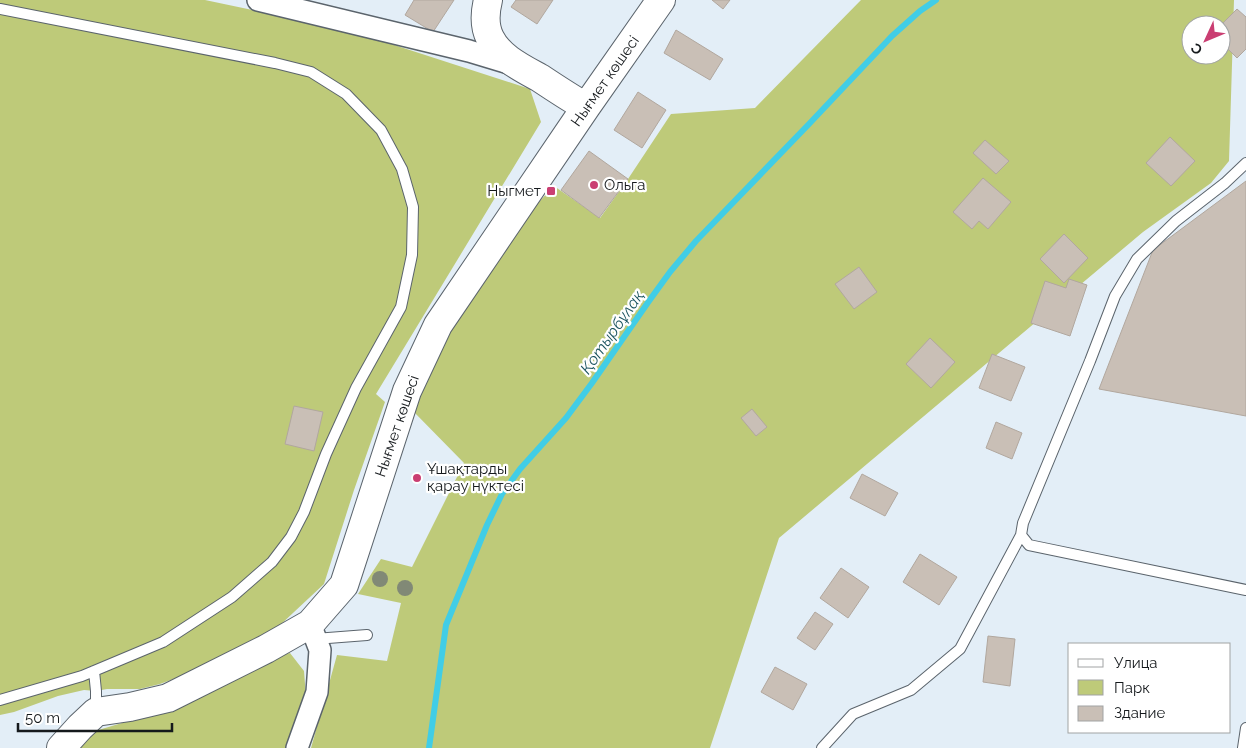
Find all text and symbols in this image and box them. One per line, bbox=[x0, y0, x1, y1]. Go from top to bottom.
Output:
north arrow bbox=[1181, 15, 1231, 65]
street label: Нығмет көшесі bbox=[567, 32, 643, 130]
text: С bbox=[1187, 40, 1206, 58]
place label: Ольга bbox=[604, 176, 645, 194]
marker: Ольга bbox=[588, 179, 600, 191]
place label: Ныгмет bbox=[487, 182, 541, 200]
marker: Ныгмет bbox=[545, 185, 557, 197]
water label: Қотырбұлақ bbox=[576, 286, 648, 378]
street label: Нығмет көшесі bbox=[371, 373, 423, 479]
place label: Ұшақтарды қарау нүктесі bbox=[427, 460, 524, 495]
marker: Ұшақтарды қарау нүктесі bbox=[411, 472, 423, 484]
legend bbox=[1068, 643, 1231, 733]
text: Улица bbox=[1114, 654, 1158, 672]
text: Парк bbox=[1114, 679, 1150, 697]
scale bar bbox=[18, 700, 171, 732]
text: Здание bbox=[1114, 704, 1166, 722]
text: 50 m bbox=[25, 709, 60, 727]

